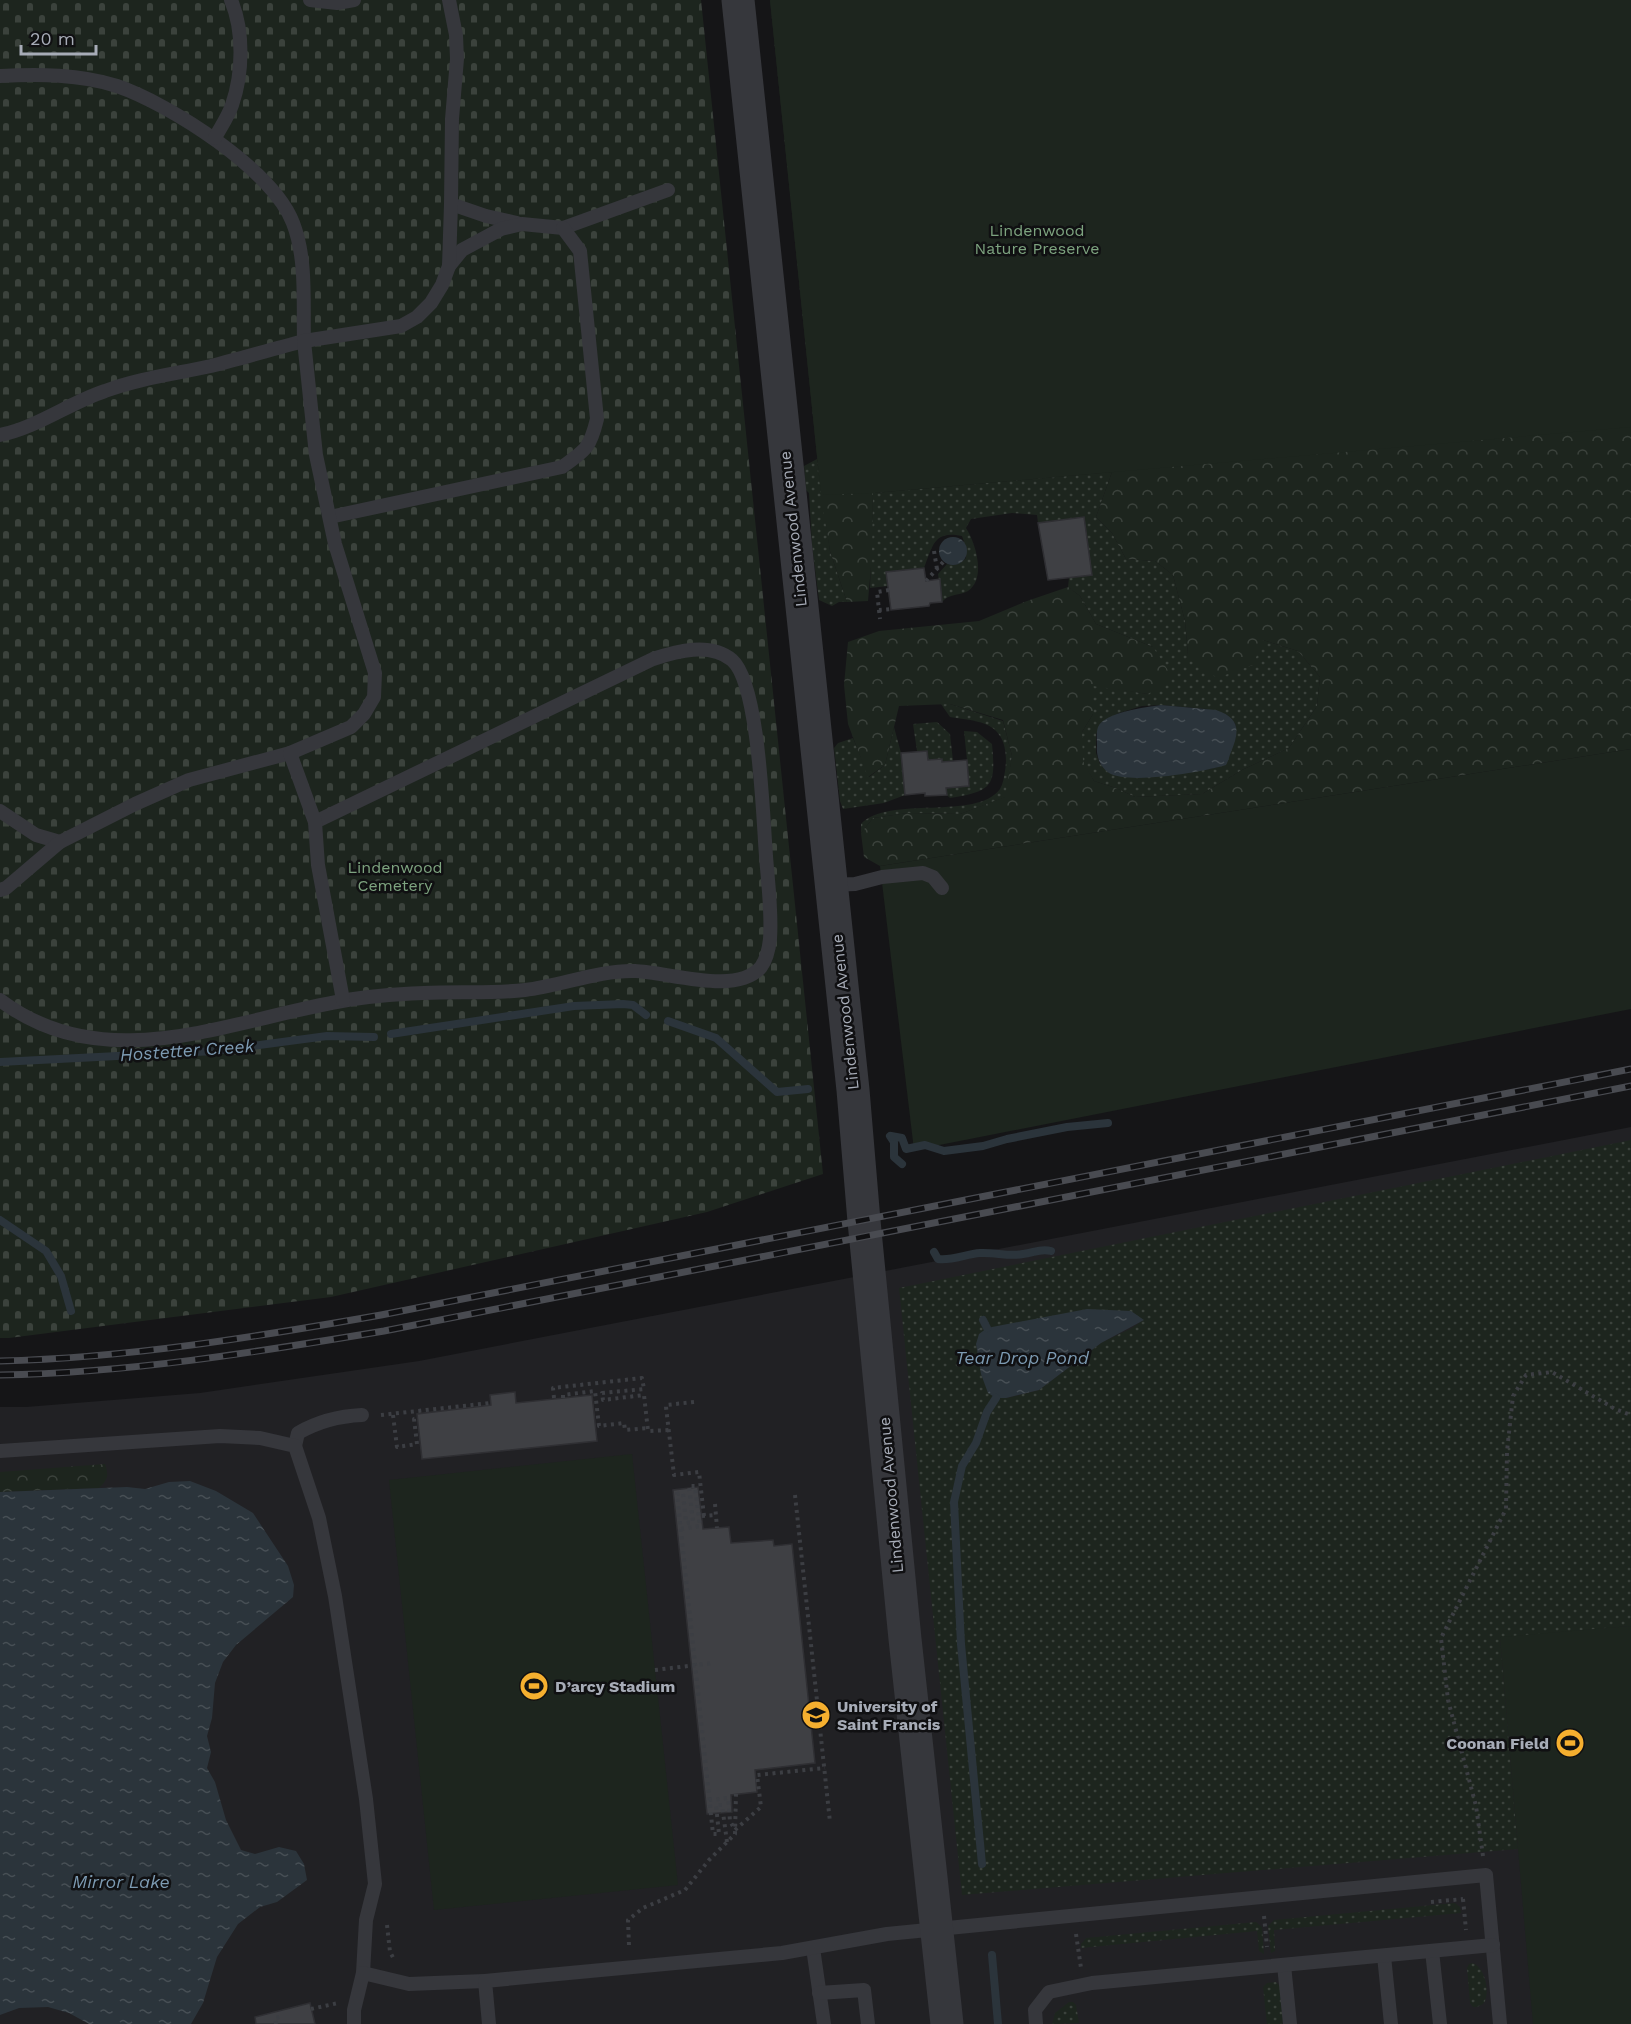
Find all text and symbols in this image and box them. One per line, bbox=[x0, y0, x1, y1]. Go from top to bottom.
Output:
scale bar bbox=[21, 18, 96, 56]
text: 20 m bbox=[30, 28, 75, 49]
park label: Lindenwood Nature Preserve bbox=[975, 221, 1099, 258]
street label: Lindenwood Avenue bbox=[775, 450, 811, 608]
park label: Lindenwood Cemetery bbox=[347, 858, 443, 895]
street label: Lindenwood Avenue bbox=[827, 933, 863, 1091]
water label: Hostetter Creek bbox=[119, 1035, 256, 1065]
water label: Tear Drop Pond bbox=[955, 1347, 1090, 1368]
street label: Lindenwood Avenue bbox=[875, 1416, 907, 1574]
sports icon: D’arcy Stadium bbox=[518, 1670, 550, 1702]
place label: D’arcy Stadium bbox=[555, 1677, 675, 1696]
place label: University of Saint Francis bbox=[837, 1697, 941, 1734]
school or university icon: University of Saint Francis bbox=[800, 1699, 832, 1731]
sports icon: Coonan Field bbox=[1554, 1727, 1586, 1759]
place label: Coonan Field bbox=[1446, 1734, 1549, 1753]
water label: Mirror Lake bbox=[72, 1871, 170, 1892]

